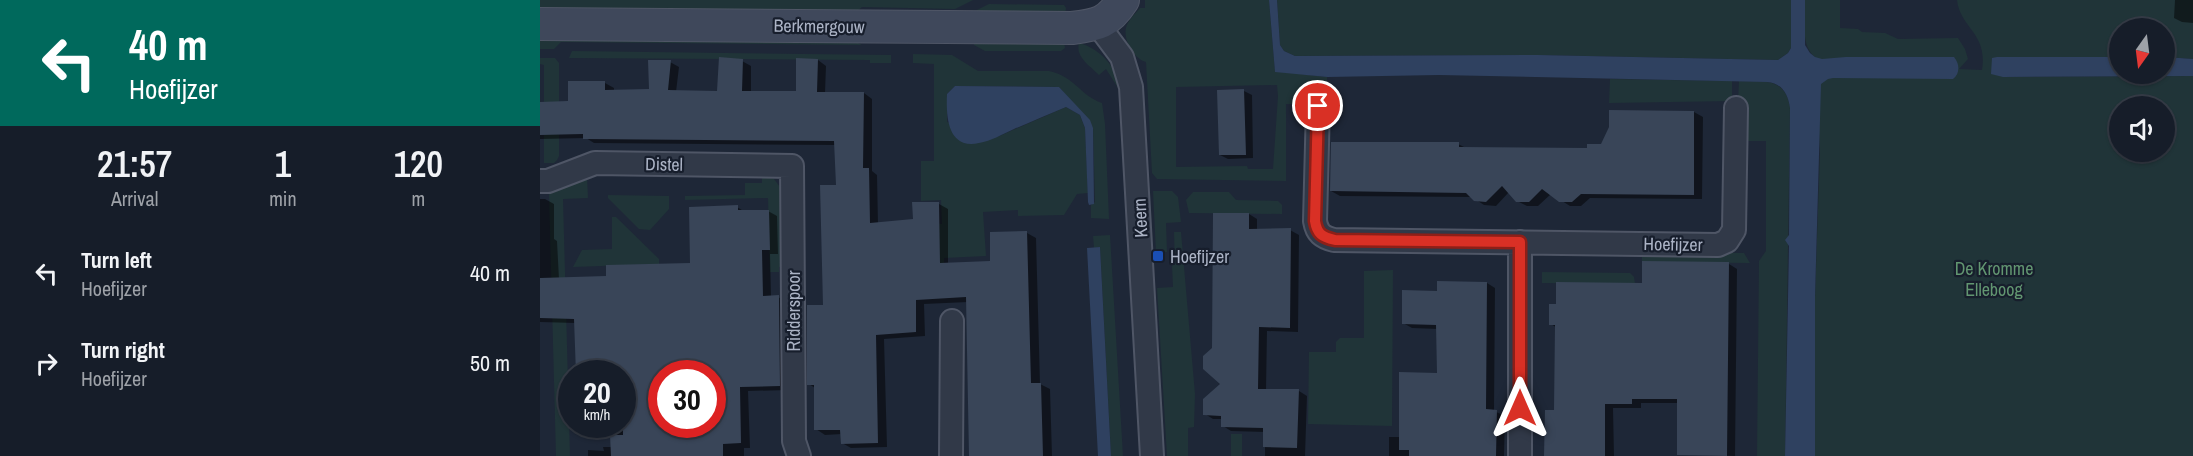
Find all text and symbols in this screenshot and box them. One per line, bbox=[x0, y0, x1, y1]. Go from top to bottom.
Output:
street label: Berkmergouw bbox=[773, 13, 865, 39]
text: 40 m bbox=[129, 17, 208, 73]
north arrow bbox=[2109, 18, 2175, 84]
map controls bbox=[2109, 18, 2175, 162]
icon: left bbox=[30, 24, 108, 102]
text: Hoefijzer bbox=[129, 71, 218, 107]
pin bbox=[1292, 80, 1343, 131]
icon: arrive bbox=[1301, 89, 1334, 122]
button: sound bbox=[2109, 96, 2175, 162]
text: 21:57 bbox=[97, 140, 172, 188]
text: 1 bbox=[275, 140, 291, 188]
text: 120 bbox=[394, 140, 443, 188]
street label: Distel bbox=[645, 151, 683, 177]
text: Arrival bbox=[111, 185, 158, 212]
text: min bbox=[269, 185, 297, 212]
text: m bbox=[411, 185, 425, 212]
street label: Keern bbox=[1126, 198, 1154, 238]
street label: Hoefijzer bbox=[1643, 231, 1703, 257]
place label: Hoefijzer bbox=[1170, 244, 1229, 269]
text: Turn left bbox=[81, 245, 152, 275]
marker: Hoefijzer bbox=[1151, 249, 1165, 263]
park label: De Kromme Elleboog bbox=[1955, 256, 2033, 302]
icon: left bbox=[30, 257, 63, 290]
text: 40 m bbox=[470, 258, 510, 288]
street label: Ridderspoor bbox=[781, 270, 806, 352]
text: Hoefijzer bbox=[81, 275, 147, 302]
text: Turn right bbox=[81, 335, 165, 365]
icon: right bbox=[30, 347, 63, 380]
text: 50 m bbox=[470, 348, 510, 378]
speed limit sign: 30 bbox=[648, 360, 726, 438]
text: Hoefijzer bbox=[81, 365, 147, 392]
text: 20 bbox=[583, 372, 611, 412]
position arrow bbox=[1488, 376, 1552, 440]
text: km/h bbox=[584, 404, 610, 425]

